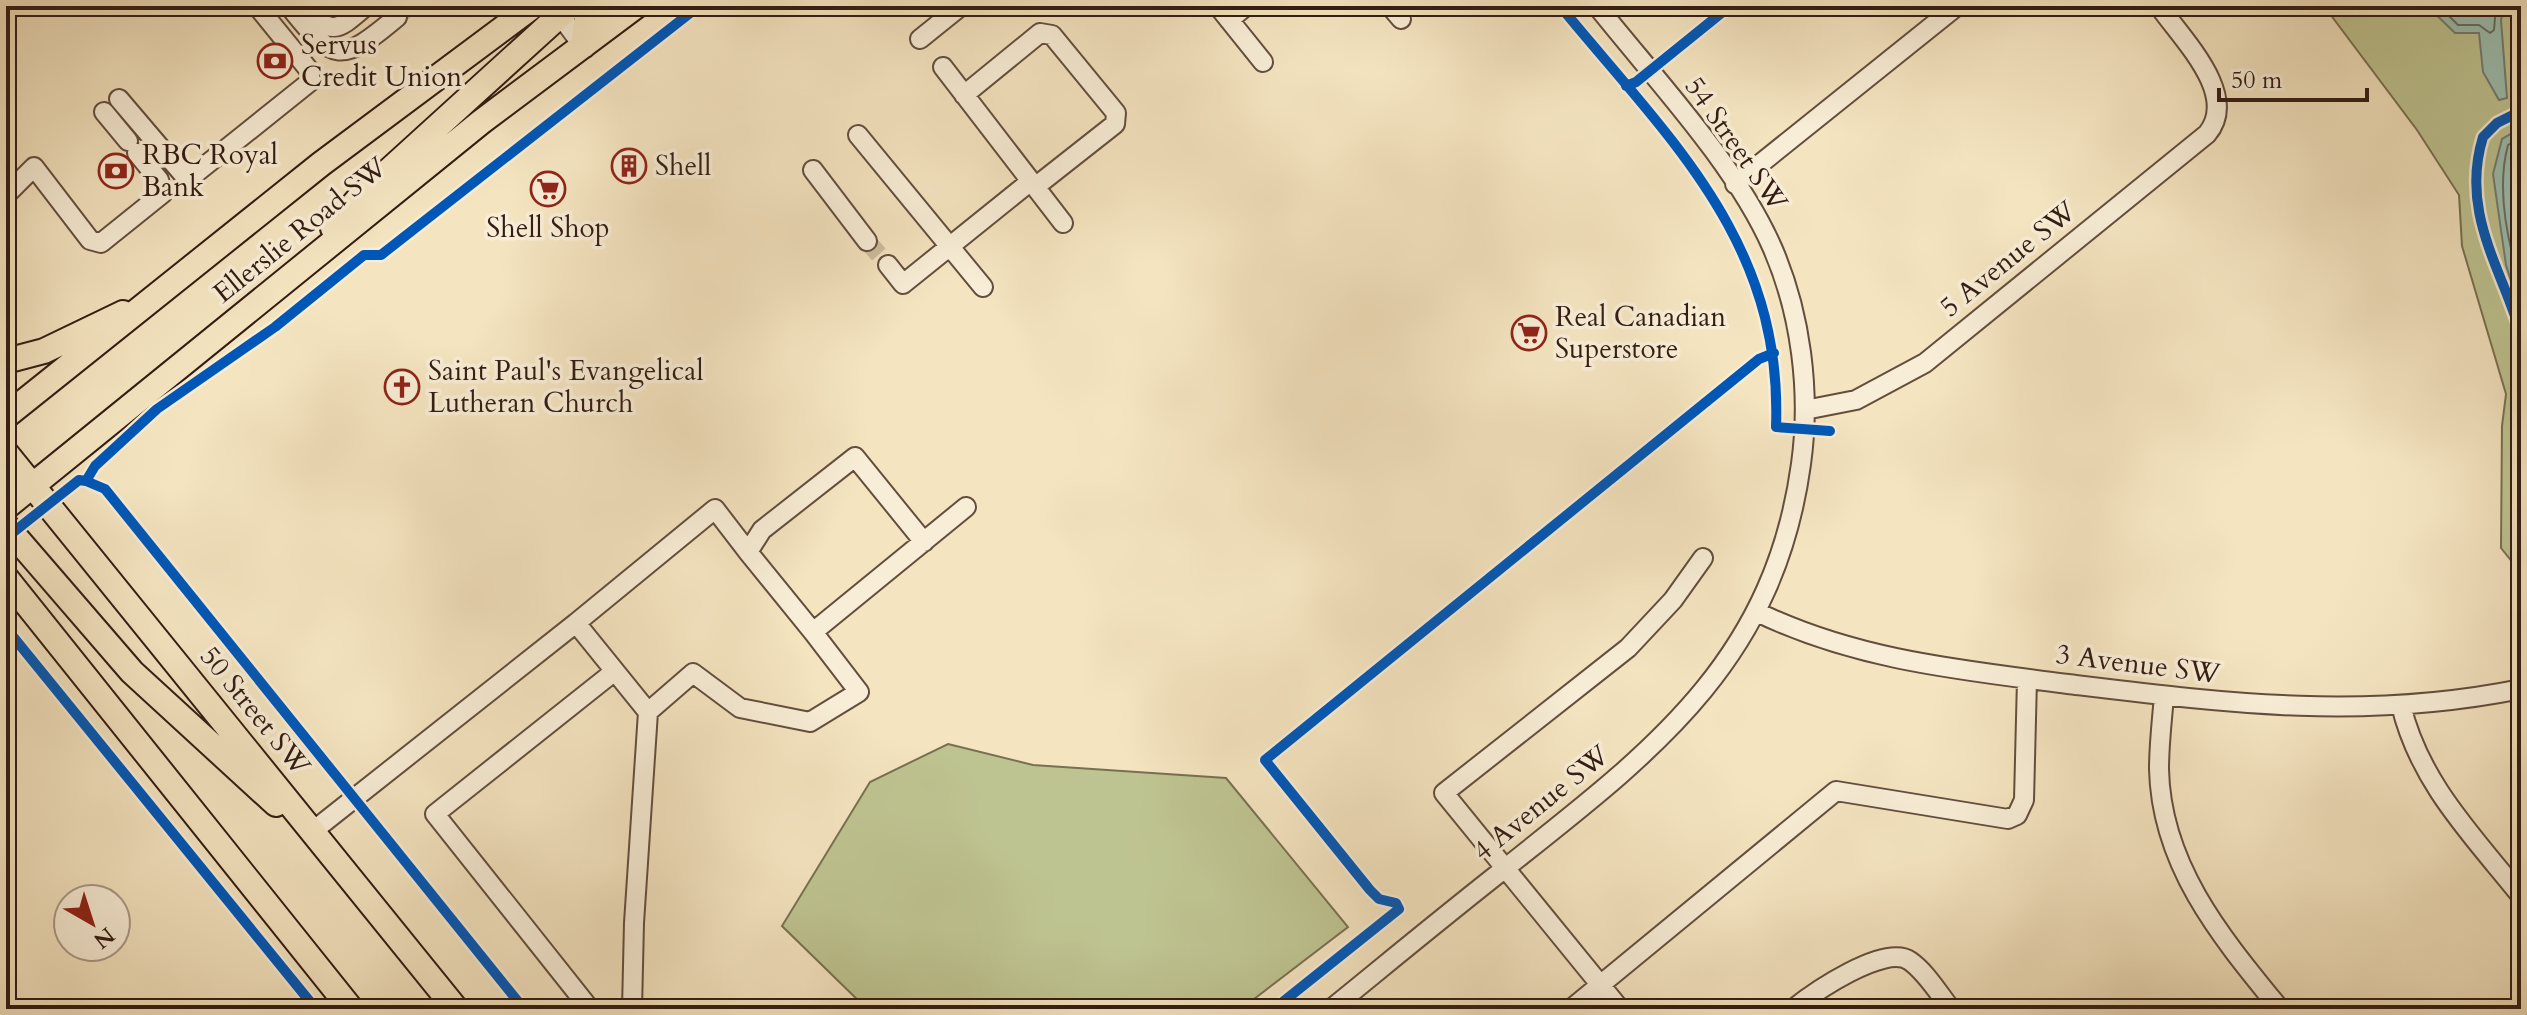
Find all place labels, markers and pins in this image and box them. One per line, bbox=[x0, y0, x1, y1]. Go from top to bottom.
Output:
place label: Servus Credit Union bbox=[301, 26, 462, 96]
bank icon: Servus Credit Union bbox=[256, 42, 294, 80]
place label: RBC Royal Bank bbox=[142, 136, 278, 206]
building icon: Shell bbox=[610, 147, 648, 185]
place label: Shell bbox=[655, 147, 711, 185]
bank icon: RBC Royal Bank bbox=[97, 152, 135, 190]
supermarket icon: Shell Shop bbox=[529, 170, 567, 208]
place label: Shell Shop bbox=[486, 209, 610, 247]
place label: Real Canadian Superstore bbox=[1555, 298, 1726, 368]
supermarket icon: Real Canadian Superstore bbox=[1510, 314, 1548, 352]
place label: Saint Paul's Evangelical Lutheran Church bbox=[428, 352, 704, 422]
church icon: Saint Paul's Evangelical Lutheran Church bbox=[383, 368, 421, 406]

